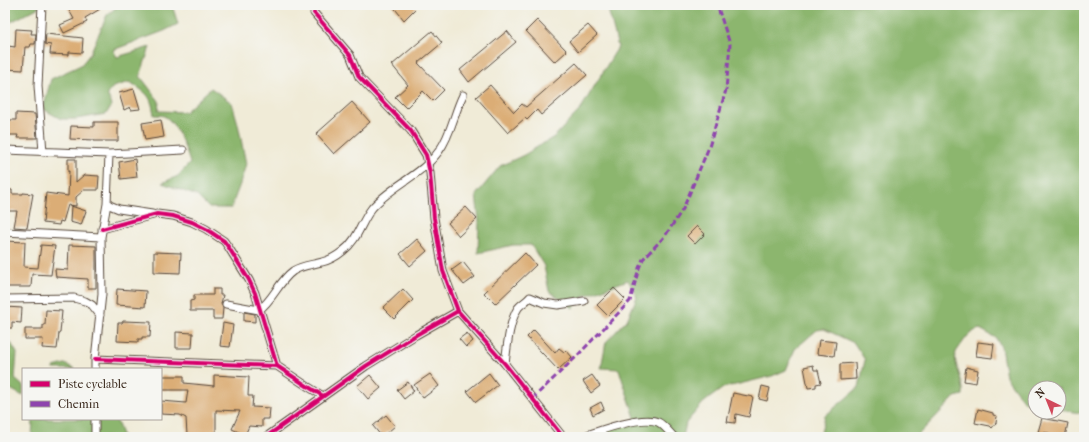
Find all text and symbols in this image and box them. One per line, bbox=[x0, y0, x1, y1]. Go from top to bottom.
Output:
legend bbox=[22, 368, 162, 420]
text: Piste cyclable bbox=[58, 377, 127, 391]
north arrow bbox=[1027, 380, 1067, 420]
text: N bbox=[1033, 385, 1048, 401]
text: Chemin bbox=[58, 397, 99, 411]

